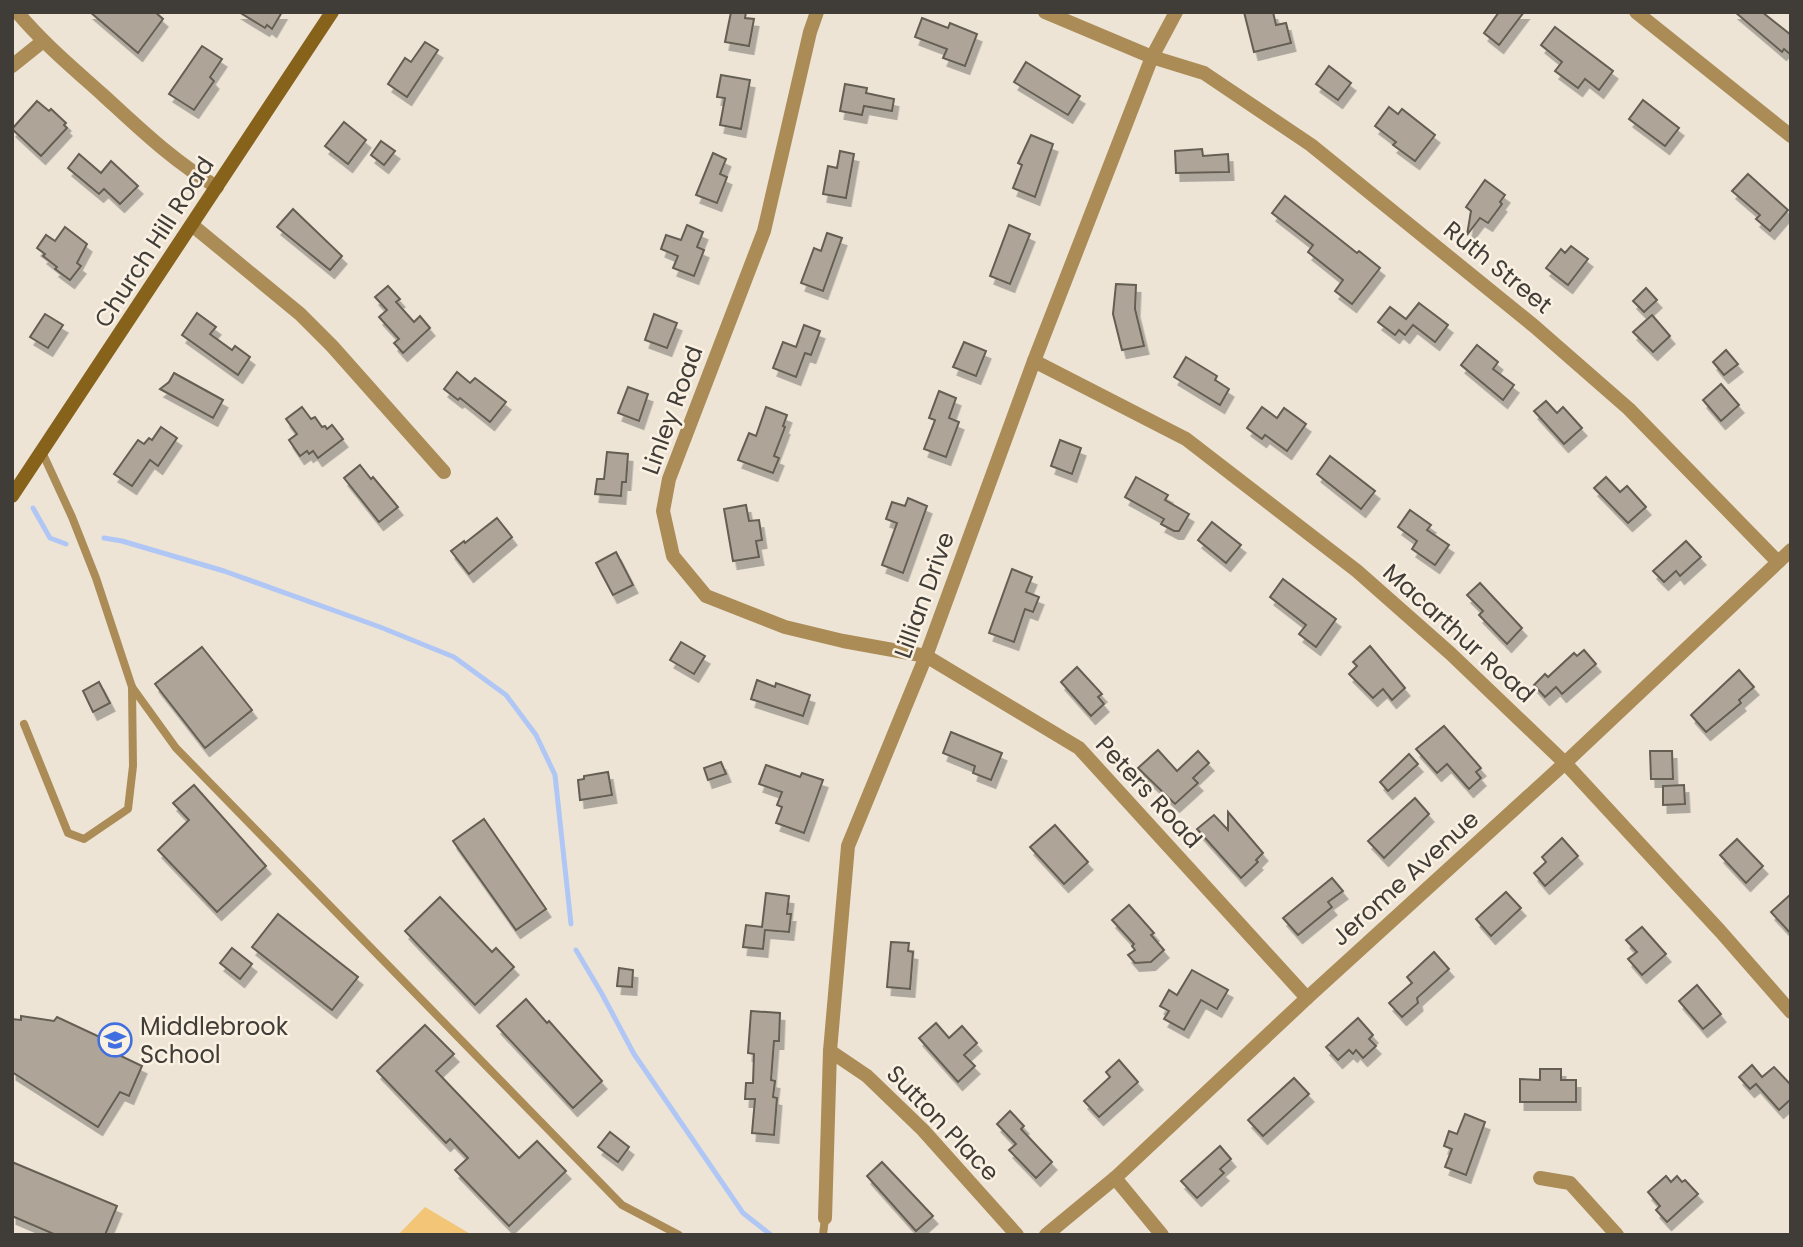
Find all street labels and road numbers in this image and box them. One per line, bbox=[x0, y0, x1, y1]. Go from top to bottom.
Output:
street label: Church Hill Road bbox=[86, 150, 222, 334]
street label: Ruth Street bbox=[1437, 213, 1559, 321]
street label: Linley Road bbox=[633, 341, 711, 479]
street label: Lillian Drive bbox=[886, 527, 962, 663]
street label: Macarthur Road bbox=[1376, 556, 1542, 710]
street label: Peters Road bbox=[1088, 729, 1210, 855]
street label: Jerome Avenue bbox=[1324, 803, 1486, 953]
street label: Sutton Place bbox=[879, 1058, 1007, 1188]

